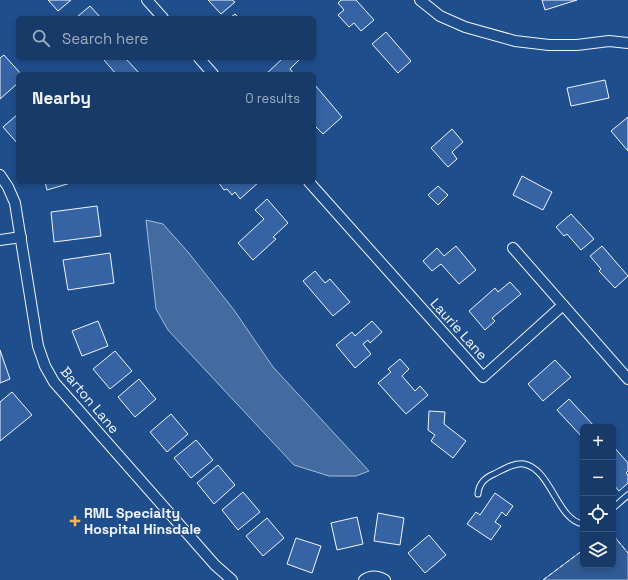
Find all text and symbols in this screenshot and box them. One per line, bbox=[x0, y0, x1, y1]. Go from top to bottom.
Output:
search box bbox=[16, 16, 316, 60]
icon: search bbox=[30, 27, 52, 49]
text: Search here bbox=[62, 29, 148, 48]
text: Nearby bbox=[32, 87, 91, 109]
text: 0 results bbox=[245, 90, 300, 107]
street label: Laurie Lane bbox=[426, 294, 492, 364]
street label: Barton Lane bbox=[57, 363, 123, 437]
map controls bbox=[580, 424, 616, 568]
button: + bbox=[580, 424, 616, 460]
button: − bbox=[580, 460, 616, 496]
button: locate bbox=[580, 496, 616, 532]
place label: RML Specialty Hospital Hinsdale bbox=[84, 504, 201, 538]
marker: RML Specialty Hospital Hinsdale bbox=[69, 515, 81, 527]
button: layers bbox=[580, 532, 616, 568]

